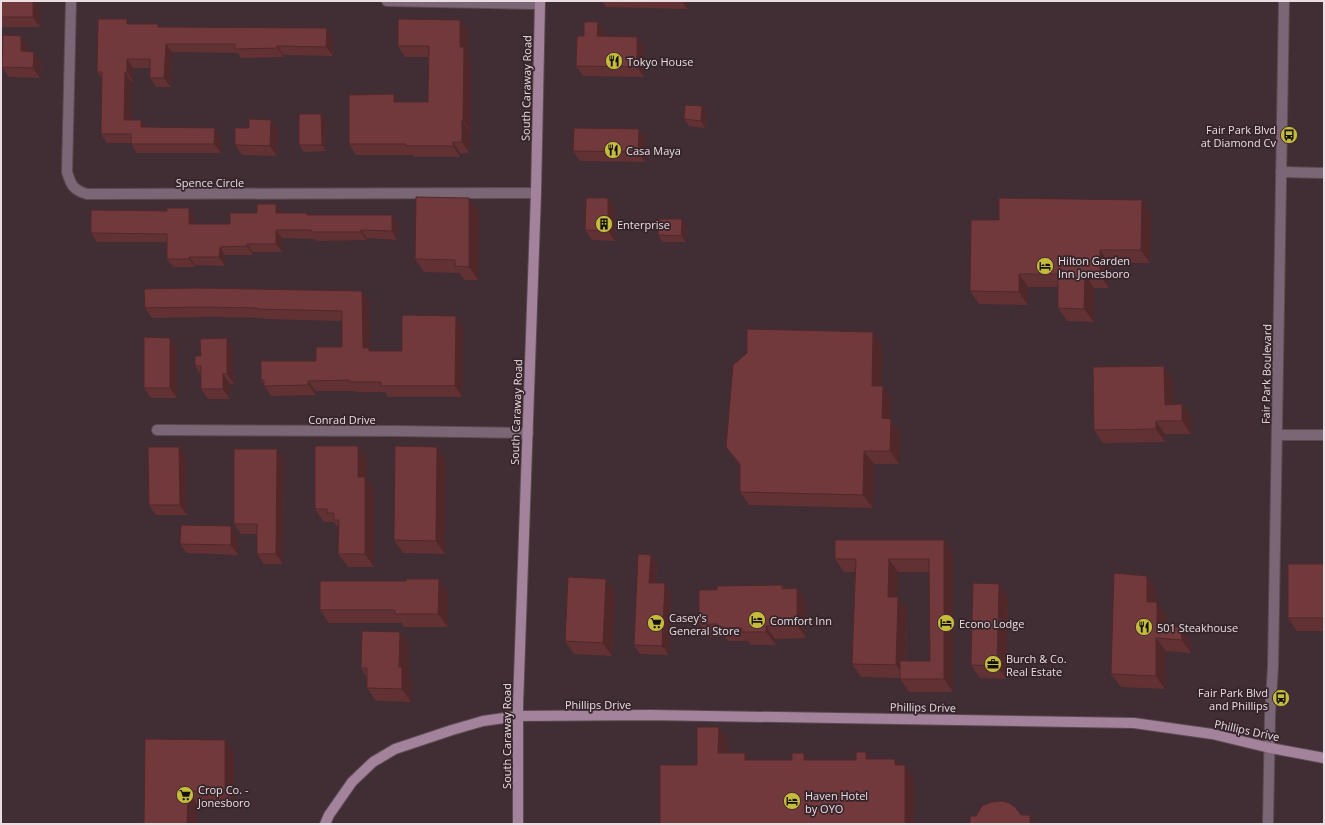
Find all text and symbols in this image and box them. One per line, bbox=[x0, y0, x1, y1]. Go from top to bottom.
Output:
street label: South Caraway Road bbox=[518, 35, 534, 141]
restaurant icon: Tokyo House bbox=[604, 51, 624, 71]
place label: Tokyo House bbox=[627, 54, 693, 69]
place label: Fair Park Blvd at Diamond Cv bbox=[1201, 122, 1276, 150]
bus stop icon: Fair Park Blvd at Diamond Cv bbox=[1279, 125, 1299, 145]
restaurant icon: Casa Maya bbox=[603, 140, 623, 160]
place label: Casa Maya bbox=[626, 143, 681, 158]
street label: Spence Circle bbox=[176, 175, 244, 190]
building icon: Enterprise bbox=[594, 214, 614, 234]
place label: Enterprise bbox=[617, 217, 670, 232]
place label: Hilton Garden Inn Jonesboro bbox=[1058, 253, 1130, 281]
hotel icon: Hilton Garden Inn Jonesboro bbox=[1035, 256, 1055, 276]
street label: Fair Park Boulevard bbox=[1258, 324, 1274, 424]
street label: South Caraway Road bbox=[507, 359, 525, 465]
street label: Conrad Drive bbox=[308, 412, 376, 427]
place label: Casey's General Store bbox=[669, 610, 740, 638]
hotel icon: Comfort Inn bbox=[747, 610, 767, 630]
supermarket icon: Casey's General Store bbox=[646, 613, 666, 633]
place label: Comfort Inn bbox=[770, 613, 832, 628]
hotel icon: Econo Lodge bbox=[936, 613, 956, 633]
place label: Econo Lodge bbox=[959, 616, 1024, 631]
restaurant icon: 501 Steakhouse bbox=[1134, 617, 1154, 637]
place label: 501 Steakhouse bbox=[1157, 620, 1238, 635]
place label: Burch & Co. Real Estate bbox=[1006, 651, 1067, 679]
office icon: Burch & Co. Real Estate bbox=[983, 654, 1003, 674]
street label: South Caraway Road bbox=[499, 683, 514, 789]
place label: Fair Park Blvd and Phillips bbox=[1198, 685, 1268, 713]
bus stop icon: Fair Park Blvd and Phillips bbox=[1271, 688, 1291, 708]
street label: Phillips Drive bbox=[565, 697, 631, 712]
street label: Phillips Drive bbox=[890, 699, 956, 715]
street label: Phillips Drive bbox=[1213, 716, 1281, 744]
place label: Crop Co. - Jonesboro bbox=[197, 782, 251, 810]
supermarket icon: Crop Co. - Jonesboro bbox=[175, 785, 195, 805]
place label: Haven Hotel by OYO bbox=[805, 788, 868, 816]
hotel icon: Haven Hotel by OYO bbox=[782, 791, 802, 811]

